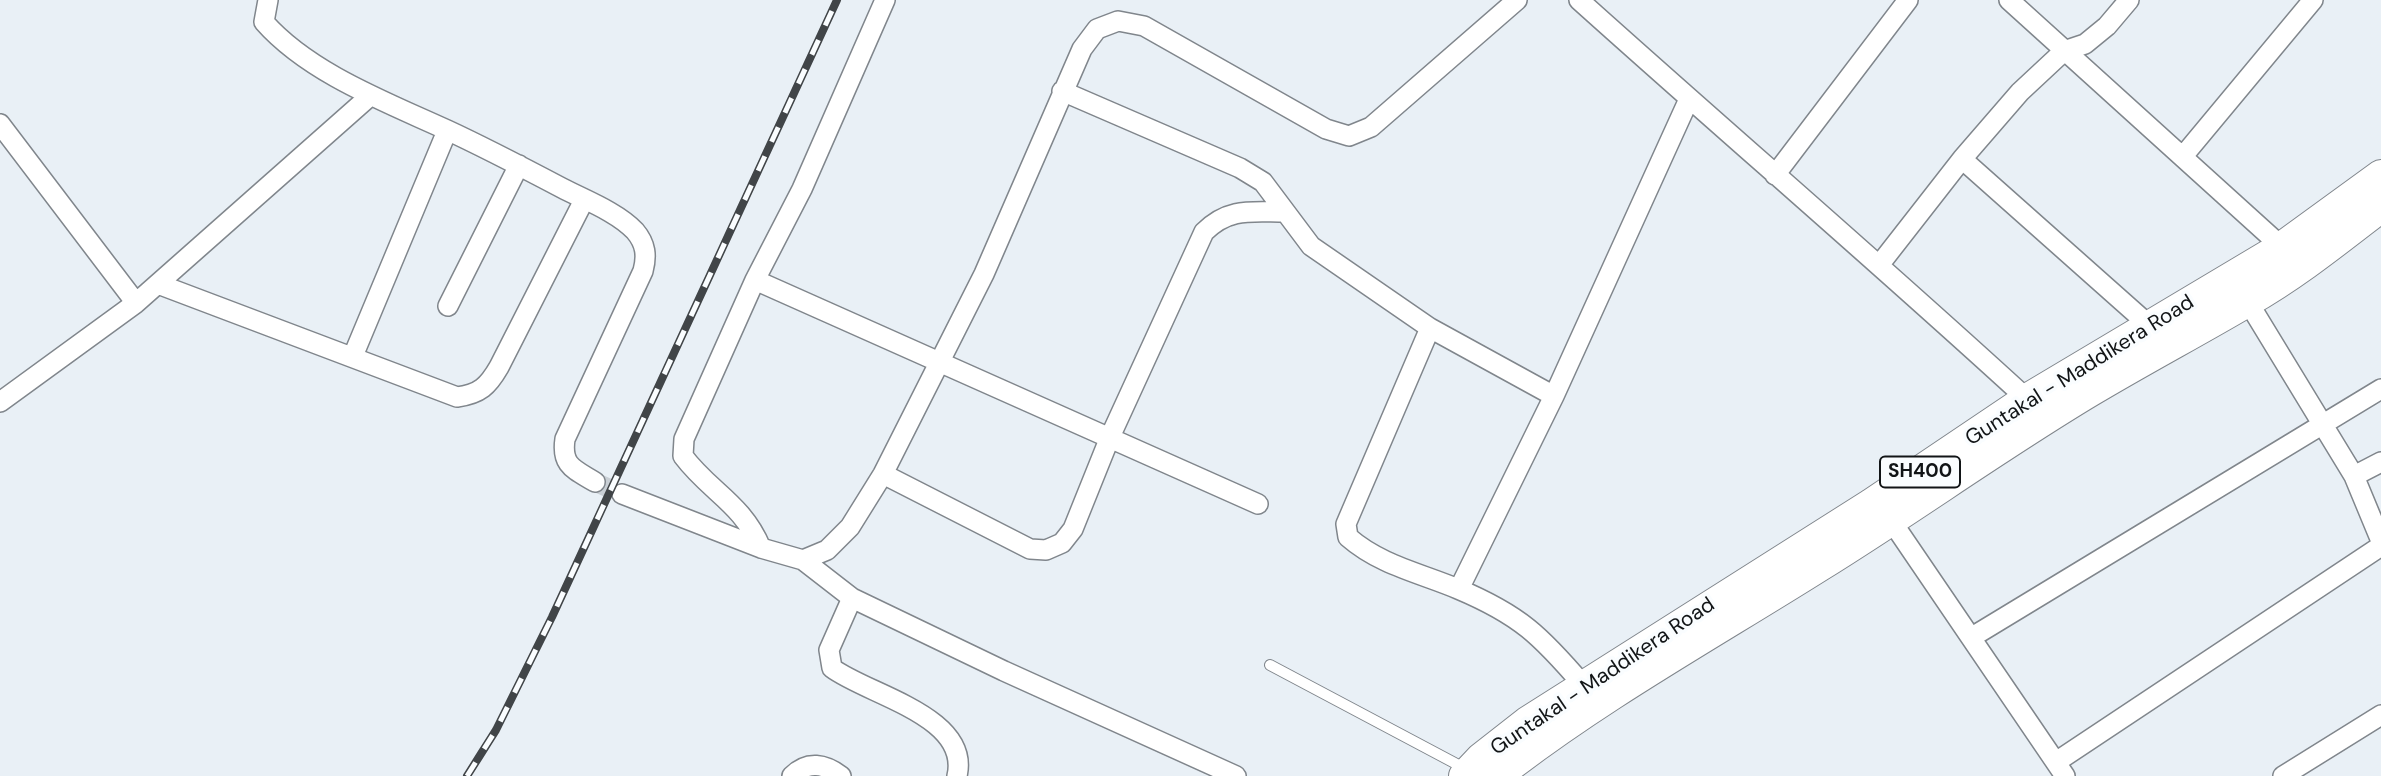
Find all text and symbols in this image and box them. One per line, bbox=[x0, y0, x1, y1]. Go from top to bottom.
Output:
street label: Guntakal - Maddikera Road bbox=[1961, 290, 2199, 452]
road number: SH400 bbox=[1880, 457, 1960, 488]
street label: Guntakal - Maddikera Road bbox=[1486, 593, 1720, 761]

